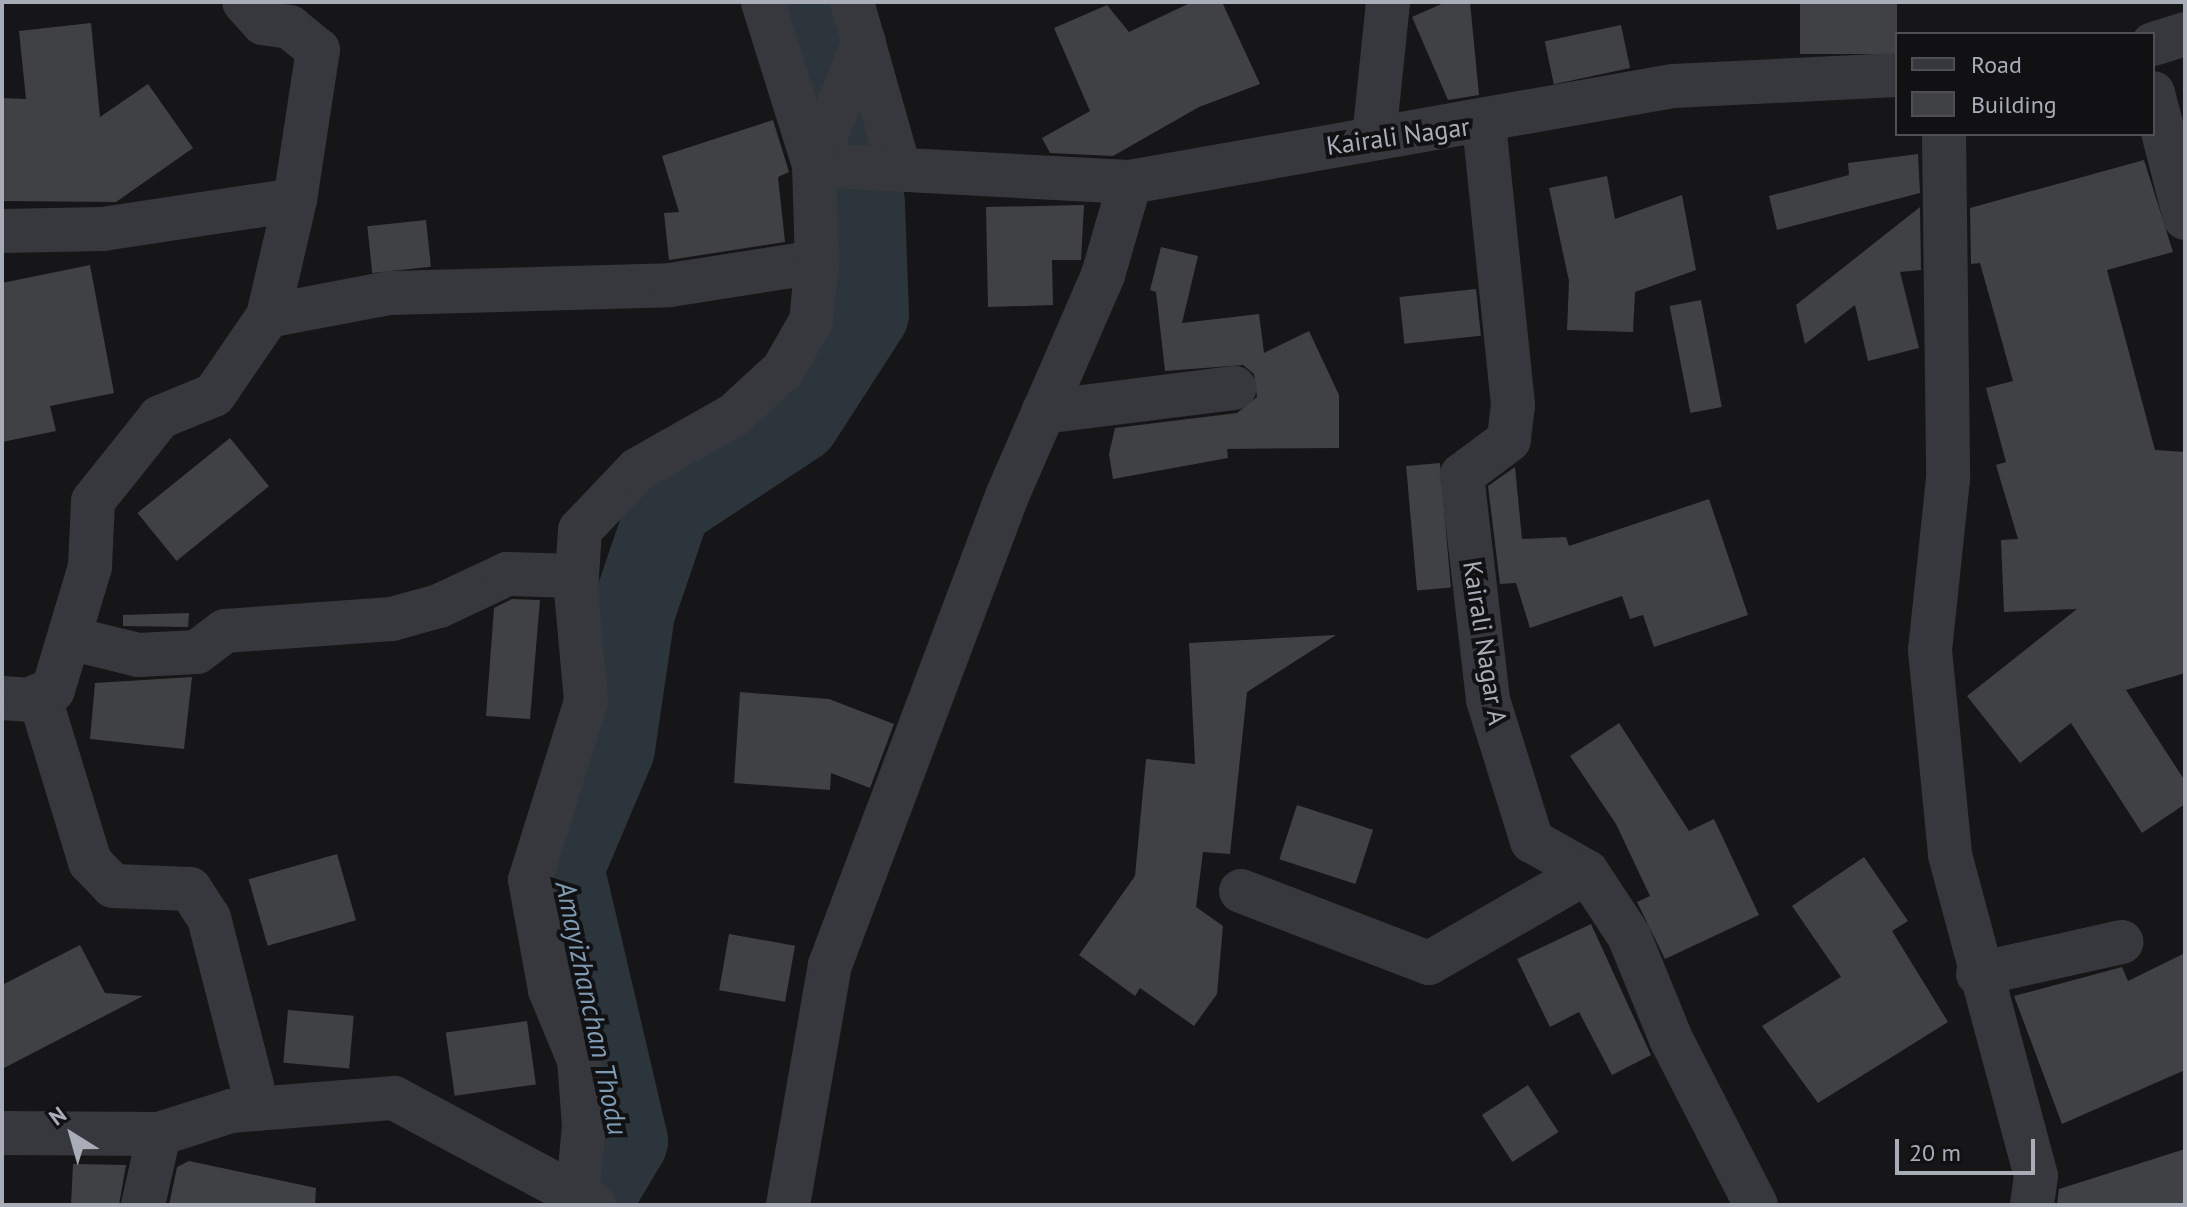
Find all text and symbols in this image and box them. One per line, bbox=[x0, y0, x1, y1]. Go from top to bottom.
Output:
legend bbox=[1895, 32, 2155, 136]
text: Road bbox=[1971, 49, 2022, 80]
text: Building bbox=[1971, 89, 2057, 120]
street label: Kairali Nagar bbox=[1324, 111, 1472, 161]
street label: Kairali Nagar A bbox=[1457, 558, 1513, 728]
water label: Amayizhanchan Thodu bbox=[549, 878, 635, 1138]
north arrow bbox=[32, 1095, 112, 1175]
text: N bbox=[43, 1100, 72, 1131]
scale bar bbox=[1899, 1123, 2039, 1173]
text: 20 m bbox=[1909, 1137, 1961, 1168]

